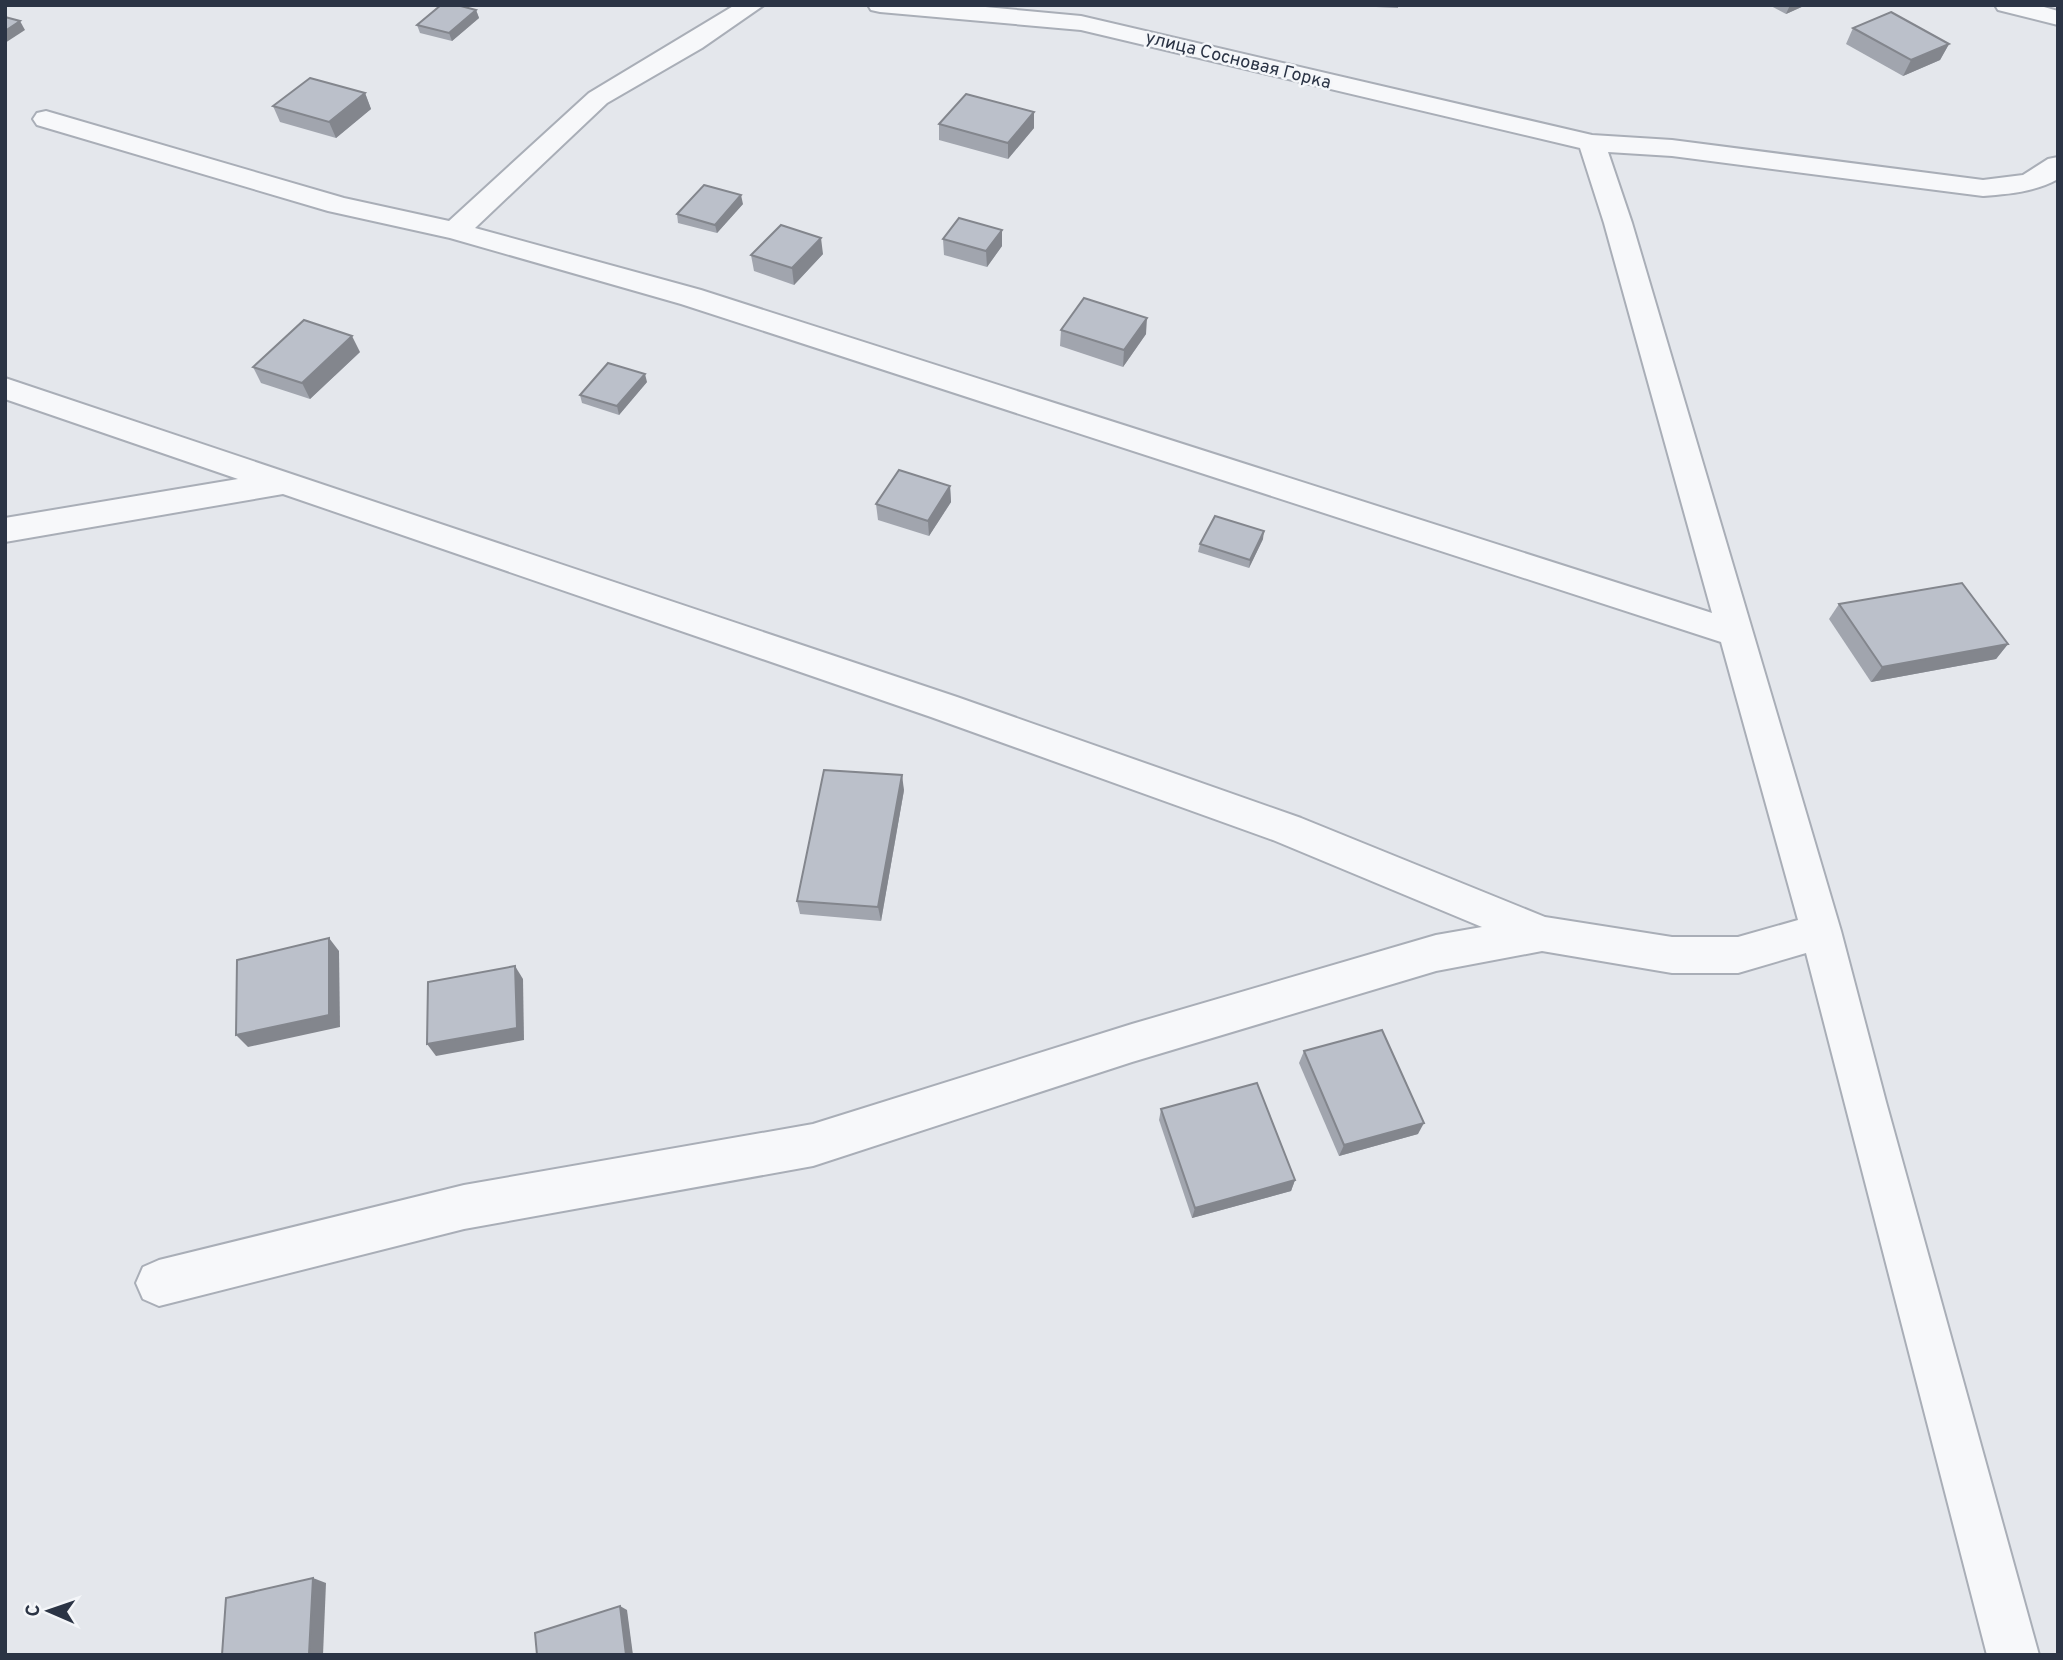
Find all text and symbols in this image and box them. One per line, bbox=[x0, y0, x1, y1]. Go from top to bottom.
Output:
street label: улица Сосновая Горка bbox=[1143, 27, 1333, 95]
north arrow bbox=[14, 1576, 84, 1646]
text: С bbox=[22, 1604, 46, 1617]

